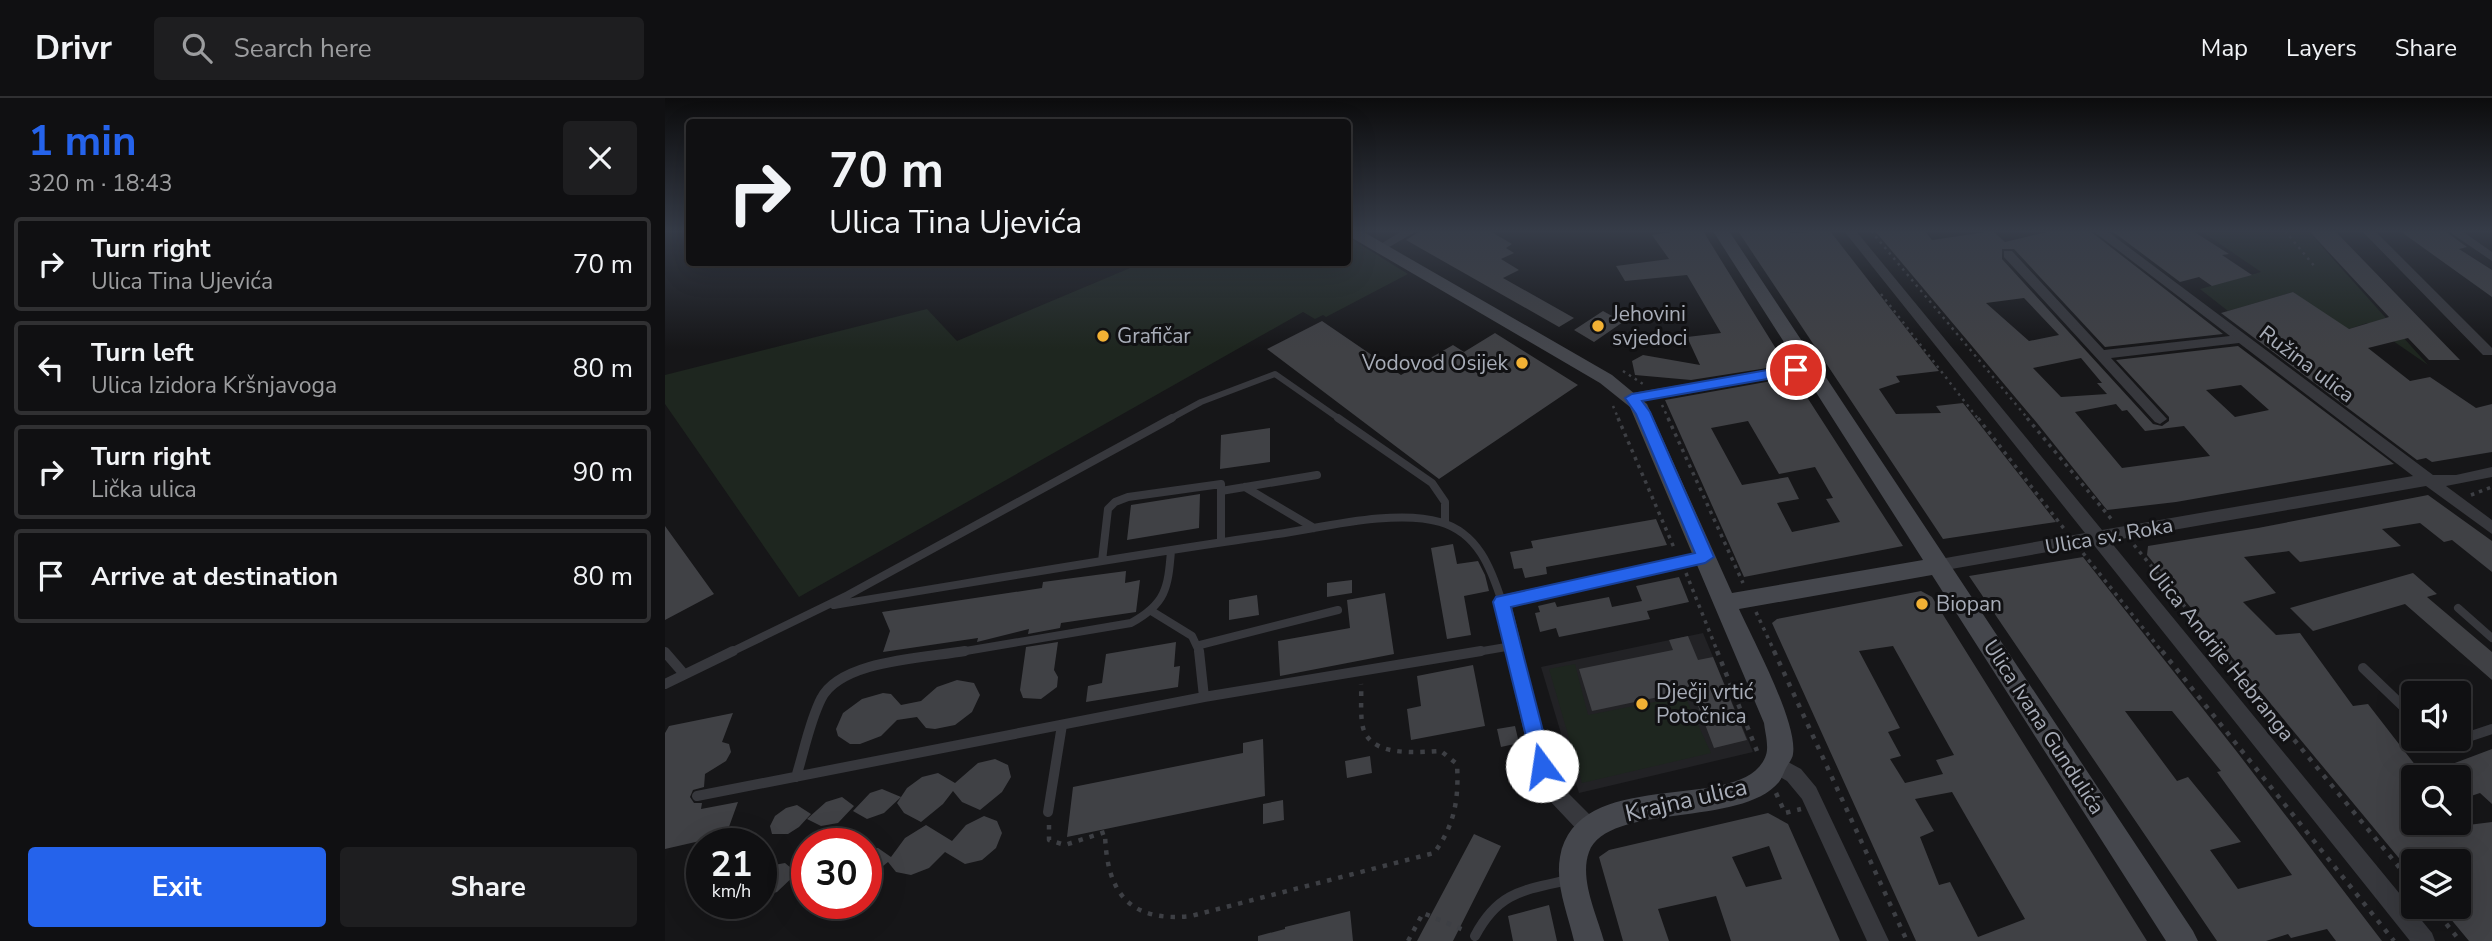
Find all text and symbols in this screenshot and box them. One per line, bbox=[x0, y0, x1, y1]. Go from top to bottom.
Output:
search box bbox=[154, 17, 644, 80]
text: Drivr bbox=[35, 26, 112, 71]
icon: search bbox=[178, 29, 216, 67]
text: Search here bbox=[234, 31, 372, 66]
text: Map bbox=[2201, 32, 2248, 64]
text: Layers bbox=[2286, 32, 2357, 64]
text: Share bbox=[2395, 32, 2457, 64]
text: 1 min bbox=[28, 113, 137, 170]
button: close bbox=[563, 121, 637, 195]
text: 70 m bbox=[829, 137, 944, 204]
icon: right bbox=[714, 147, 805, 238]
text: 320 m · 18:43 bbox=[28, 168, 173, 199]
text: Ulica Tina Ujevića bbox=[829, 201, 1082, 244]
text: Turn right bbox=[91, 231, 210, 266]
icon: right bbox=[32, 245, 70, 283]
text: 70 m bbox=[573, 247, 633, 282]
text: Ulica Tina Ujevića bbox=[91, 266, 273, 297]
place label: Jehovini svjedoci bbox=[1611, 300, 1687, 352]
marker: Jehovini svjedoci bbox=[1590, 318, 1606, 334]
street label: Ružina ulica bbox=[2254, 319, 2360, 409]
place label: Grafičar bbox=[1117, 322, 1191, 350]
marker: Grafičar bbox=[1095, 328, 1111, 344]
text: Turn left bbox=[91, 335, 194, 370]
pin bbox=[1766, 340, 1826, 400]
icon: left bbox=[32, 349, 70, 387]
place label: Vodovod Osijek bbox=[1361, 349, 1508, 377]
text: 80 m bbox=[573, 351, 633, 386]
icon: arrive bbox=[1777, 351, 1815, 389]
marker: Vodovod Osijek bbox=[1514, 355, 1530, 371]
text: Ulica Izidora Kršnjavoga bbox=[91, 370, 337, 401]
text: Turn right bbox=[91, 439, 210, 474]
icon: right bbox=[32, 453, 70, 491]
text: 90 m bbox=[573, 455, 633, 490]
text: Lička ulica bbox=[91, 474, 197, 505]
street label: Ulica sv. Roka bbox=[2043, 511, 2175, 561]
icon: arrive bbox=[32, 557, 70, 595]
text: Arrive at destination bbox=[91, 559, 338, 594]
text: 80 m bbox=[573, 559, 633, 594]
street label: Ulica Andrije Hebranga bbox=[2141, 559, 2301, 747]
place label: Biopan bbox=[1936, 590, 2002, 618]
marker: Biopan bbox=[1914, 596, 1930, 612]
street label: Ulica Ivana Gundulića bbox=[1977, 634, 2111, 820]
place label: Dječji vrtić Potočnica bbox=[1656, 678, 1754, 730]
map controls bbox=[2401, 681, 2471, 919]
button: sound bbox=[2401, 681, 2471, 751]
marker: Dječji vrtić Potočnica bbox=[1634, 696, 1650, 712]
position arrow bbox=[1505, 729, 1579, 803]
button: search bbox=[2401, 765, 2471, 835]
street label: Krajna ulica bbox=[1622, 770, 1750, 830]
speed limit sign: 30 bbox=[791, 828, 882, 919]
text: 21 bbox=[710, 841, 753, 888]
button: Exit bbox=[28, 847, 326, 927]
button: Share bbox=[340, 847, 637, 927]
button: layers bbox=[2401, 849, 2471, 919]
text: km/h bbox=[712, 879, 751, 903]

